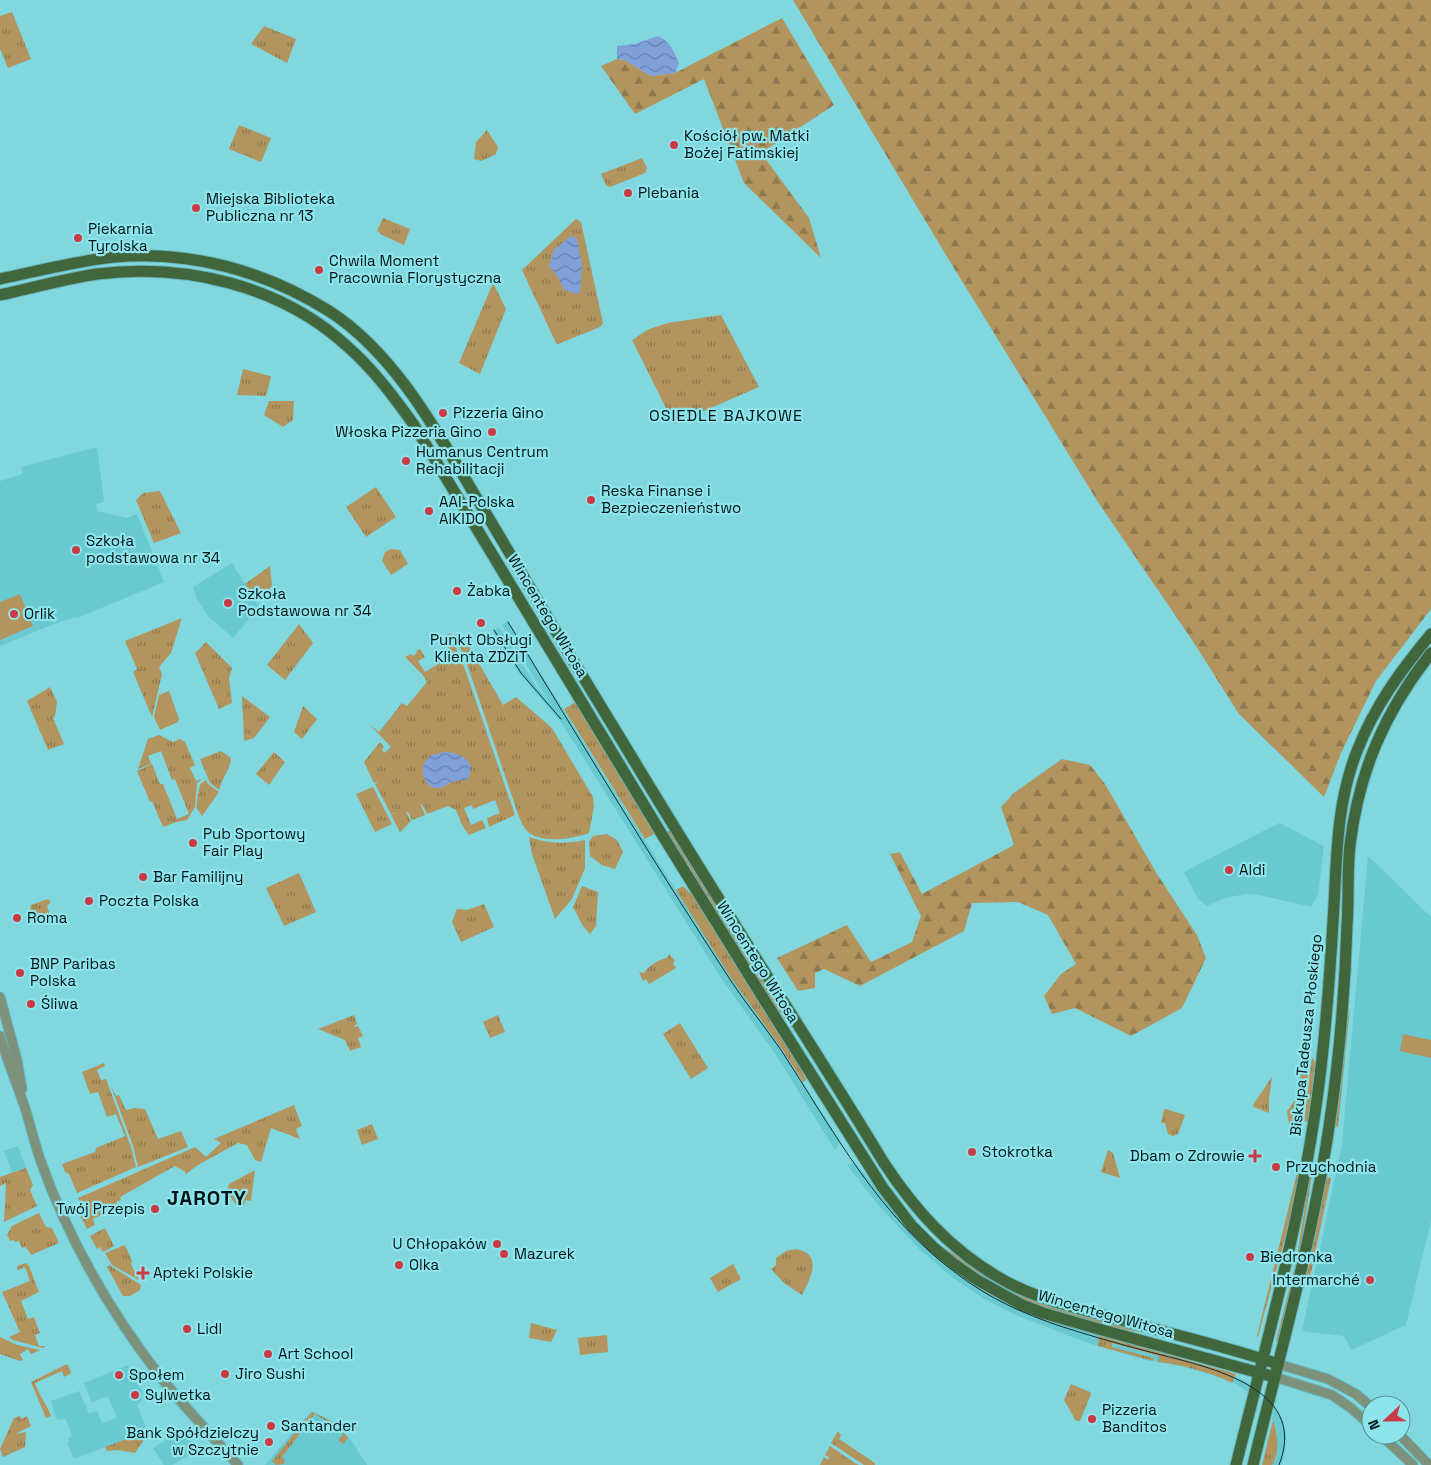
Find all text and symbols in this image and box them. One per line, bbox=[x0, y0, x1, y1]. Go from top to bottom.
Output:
place label: Kościół pw. Matki Bożej Fatimskiej bbox=[684, 126, 809, 162]
marker: Kościół pw. Matki Bożej Fatimskiej bbox=[668, 139, 680, 151]
place label: Plebania bbox=[638, 183, 700, 202]
marker: Plebania bbox=[622, 187, 634, 199]
place label: Miejska Biblioteka Publiczna nr 13 bbox=[206, 189, 336, 225]
marker: Miejska Biblioteka Publiczna nr 13 bbox=[190, 202, 202, 214]
place label: Piekarnia Tyrolska bbox=[88, 219, 154, 255]
marker: Piekarnia Tyrolska bbox=[72, 232, 84, 244]
place label: Chwila Moment Pracownia Florystyczna bbox=[329, 251, 502, 287]
marker: Chwila Moment Pracownia Florystyczna bbox=[313, 264, 325, 276]
place label: Pizzeria Gino bbox=[453, 403, 544, 422]
district label: OSIEDLE BAJKOWE bbox=[649, 405, 803, 426]
marker: Pizzeria Gino bbox=[437, 407, 449, 419]
place label: Włoska Pizzeria Gino bbox=[335, 422, 482, 441]
marker: Włoska Pizzeria Gino bbox=[486, 426, 498, 438]
place label: Humanus Centrum Rehabilitacji bbox=[416, 442, 549, 478]
marker: Humanus Centrum Rehabilitacji bbox=[400, 455, 412, 467]
place label: Reska Finanse i Bezpieczenieństwo bbox=[601, 481, 741, 517]
place label: AAI-Polska AIKIDO bbox=[439, 492, 515, 528]
marker: Reska Finanse i Bezpieczenieństwo bbox=[585, 494, 597, 506]
marker: AAI-Polska AIKIDO bbox=[423, 505, 435, 517]
place label: Szkoła podstawowa nr 34 bbox=[86, 531, 220, 567]
marker: Szkoła podstawowa nr 34 bbox=[70, 544, 82, 556]
street label: Wincentego Witosa bbox=[504, 551, 593, 681]
place label: Żabka bbox=[467, 581, 511, 600]
place label: Szkoła Podstawowa nr 34 bbox=[238, 584, 371, 620]
marker: Żabka bbox=[451, 585, 463, 597]
marker: Szkoła Podstawowa nr 34 bbox=[222, 597, 234, 609]
place label: Orlik bbox=[24, 604, 55, 623]
marker: Orlik bbox=[8, 608, 20, 620]
marker: Punkt Obsługi Klienta ZDZiT bbox=[475, 617, 487, 629]
place label: Punkt Obsługi Klienta ZDZiT bbox=[430, 630, 532, 666]
place label: Pub Sportowy Fair Play bbox=[203, 824, 305, 860]
marker: Pub Sportowy Fair Play bbox=[187, 837, 199, 849]
place label: Aldi bbox=[1239, 860, 1265, 879]
marker: Aldi bbox=[1223, 864, 1235, 876]
place label: Bar Familijny bbox=[153, 867, 244, 886]
marker: Bar Familijny bbox=[137, 871, 149, 883]
place label: Poczta Polska bbox=[99, 891, 199, 910]
marker: Poczta Polska bbox=[83, 895, 95, 907]
street label: Wincentego Witosa bbox=[713, 897, 804, 1027]
place label: Roma bbox=[27, 908, 68, 927]
marker: Roma bbox=[11, 912, 23, 924]
street label: Biskupa Tadeusza Płoskiego bbox=[1285, 933, 1326, 1137]
place label: BNP Paribas Polska bbox=[30, 954, 116, 990]
marker: BNP Paribas Polska bbox=[14, 967, 26, 979]
place label: Śliwa bbox=[41, 994, 78, 1013]
marker: Śliwa bbox=[25, 998, 37, 1010]
place label: Stokrotka bbox=[982, 1142, 1053, 1161]
marker: Stokrotka bbox=[966, 1146, 978, 1158]
place label: Dbam o Zdrowie bbox=[1130, 1146, 1245, 1165]
marker: Dbam o Zdrowie bbox=[1249, 1150, 1261, 1162]
place label: Przychodnia bbox=[1286, 1157, 1377, 1176]
marker: Przychodnia bbox=[1270, 1161, 1282, 1173]
district label: JAROTY bbox=[167, 1185, 247, 1211]
place label: Twój Przepis bbox=[56, 1199, 145, 1218]
marker: Twój Przepis bbox=[149, 1203, 161, 1215]
place label: U Chłopaków bbox=[392, 1234, 487, 1253]
marker: U Chłopaków bbox=[491, 1238, 503, 1250]
place label: Mazurek bbox=[514, 1244, 575, 1263]
place label: Biedronka bbox=[1260, 1247, 1333, 1266]
marker: Mazurek bbox=[498, 1248, 510, 1260]
marker: Biedronka bbox=[1244, 1251, 1256, 1263]
place label: Olka bbox=[409, 1255, 440, 1274]
marker: Olka bbox=[393, 1259, 405, 1271]
place label: Apteki Polskie bbox=[153, 1263, 253, 1282]
marker: Apteki Polskie bbox=[137, 1267, 149, 1279]
place label: Intermarché bbox=[1272, 1270, 1360, 1289]
marker: Intermarché bbox=[1364, 1274, 1376, 1286]
street label: Wincentego Witosa bbox=[1036, 1285, 1176, 1342]
place label: Lidl bbox=[197, 1319, 222, 1338]
marker: Lidl bbox=[181, 1323, 193, 1335]
place label: Art School bbox=[278, 1344, 353, 1363]
marker: Art School bbox=[262, 1348, 274, 1360]
place label: Jiro Sushi bbox=[235, 1364, 305, 1383]
place label: Społem bbox=[129, 1365, 184, 1384]
marker: Jiro Sushi bbox=[219, 1368, 231, 1380]
marker: Społem bbox=[113, 1369, 125, 1381]
place label: Sylwetka bbox=[145, 1385, 211, 1404]
marker: Sylwetka bbox=[129, 1389, 141, 1401]
north arrow bbox=[1361, 1395, 1411, 1445]
place label: Pizzeria Banditos bbox=[1102, 1400, 1167, 1436]
marker: Pizzeria Banditos bbox=[1086, 1413, 1098, 1425]
place label: Santander bbox=[281, 1416, 357, 1435]
text: N bbox=[1364, 1417, 1384, 1433]
marker: Santander bbox=[265, 1420, 277, 1432]
place label: Bank Spółdzielczy w Szczytnie bbox=[126, 1423, 259, 1459]
marker: Bank Spółdzielczy w Szczytnie bbox=[263, 1436, 275, 1448]

